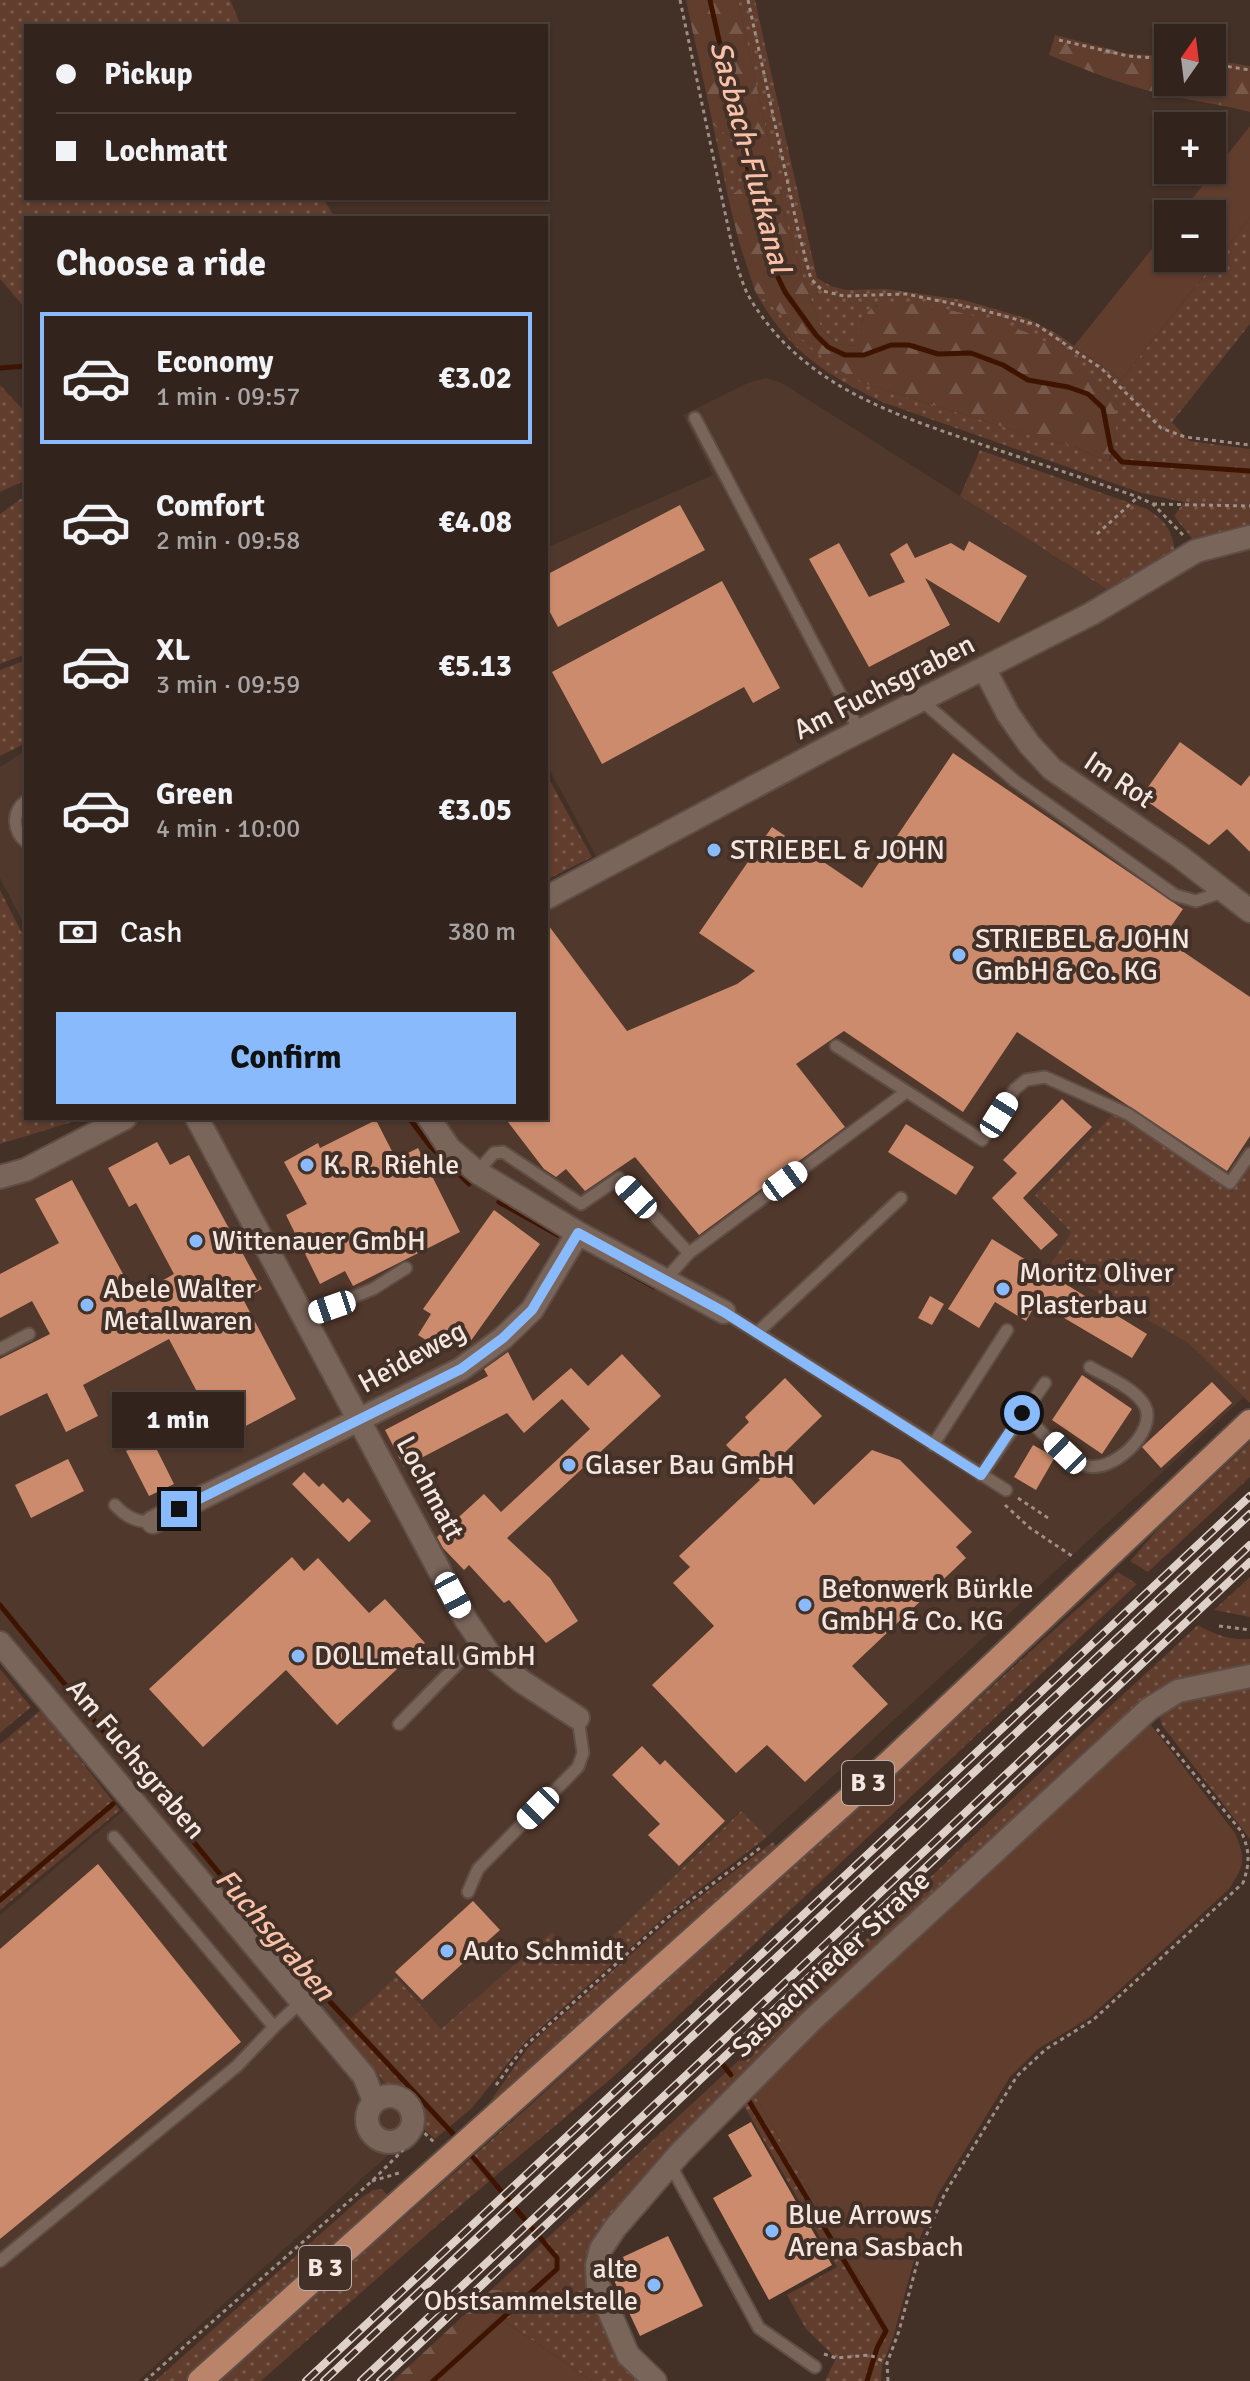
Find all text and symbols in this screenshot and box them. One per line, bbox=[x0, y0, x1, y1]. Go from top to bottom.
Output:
north arrow bbox=[1154, 24, 1226, 96]
map controls bbox=[1154, 24, 1226, 272]
water label: Sasbach-Flutkanal bbox=[701, 37, 799, 279]
text: Pickup bbox=[104, 56, 193, 93]
button: + bbox=[1154, 112, 1226, 184]
text: Lochmatt bbox=[104, 133, 227, 170]
button: − bbox=[1154, 200, 1226, 272]
text: Choose a ride bbox=[56, 241, 266, 286]
icon: car bbox=[60, 342, 132, 414]
text: Economy bbox=[156, 344, 273, 381]
text: €3.02 bbox=[439, 360, 512, 397]
text: 1 min · 09:57 bbox=[156, 381, 300, 413]
icon: car bbox=[60, 486, 132, 558]
text: Comfort bbox=[156, 488, 265, 525]
text: €4.08 bbox=[439, 504, 512, 541]
text: 2 min · 09:58 bbox=[156, 525, 300, 557]
street label: Am Fuchsgraben bbox=[788, 627, 980, 747]
icon: car bbox=[60, 630, 132, 702]
text: XL bbox=[156, 632, 190, 669]
text: €5.13 bbox=[439, 648, 512, 685]
text: 3 min · 09:59 bbox=[156, 669, 300, 701]
street label: Im Rot bbox=[1077, 744, 1161, 816]
icon: car bbox=[60, 774, 132, 846]
text: Green bbox=[156, 776, 233, 813]
text: €3.05 bbox=[439, 792, 512, 829]
text: 4 min · 10:00 bbox=[156, 813, 300, 845]
place label: STRIEBEL & JOHN bbox=[730, 833, 945, 867]
marker: STRIEBEL & JOHN bbox=[705, 841, 723, 859]
icon: cash bbox=[56, 910, 100, 954]
text: Cash bbox=[120, 914, 183, 951]
text: 380 m bbox=[447, 916, 516, 948]
place label: STRIEBEL & JOHN GmbH & Co. KG bbox=[975, 922, 1190, 988]
marker: STRIEBEL & JOHN GmbH & Co. KG bbox=[950, 946, 968, 964]
button: Confirm bbox=[56, 1012, 516, 1104]
car bbox=[976, 1088, 1022, 1142]
place label: K. R. Riehle bbox=[323, 1148, 459, 1182]
marker: K. R. Riehle bbox=[298, 1156, 316, 1174]
car bbox=[759, 1157, 811, 1205]
car bbox=[611, 1171, 661, 1223]
place label: Wittenauer GmbH bbox=[212, 1224, 426, 1258]
marker: Wittenauer GmbH bbox=[187, 1232, 205, 1250]
place label: Moritz Oliver Plasterbau bbox=[1019, 1256, 1174, 1322]
place label: Abele Walter Metallwaren bbox=[103, 1272, 256, 1338]
marker: Moritz Oliver Plasterbau bbox=[994, 1280, 1012, 1298]
car bbox=[305, 1288, 359, 1326]
marker: Abele Walter Metallwaren bbox=[78, 1296, 96, 1314]
street label: Heideweg bbox=[352, 1314, 472, 1400]
callout: 1 min bbox=[113, 1393, 245, 1449]
route start bbox=[1004, 1395, 1040, 1431]
text: 1 min bbox=[147, 1404, 209, 1436]
car bbox=[1039, 1428, 1091, 1478]
street label: Lochmatt bbox=[389, 1430, 472, 1546]
place label: Glaser Bau GmbH bbox=[585, 1448, 795, 1482]
marker: Glaser Bau GmbH bbox=[560, 1456, 578, 1474]
route end bbox=[161, 1491, 197, 1527]
car bbox=[431, 1568, 475, 1622]
place label: Betonwerk Bürkle GmbH & Co. KG bbox=[821, 1572, 1033, 1638]
marker: Betonwerk Bürkle GmbH & Co. KG bbox=[796, 1596, 814, 1614]
place label: DOLLmetall GmbH bbox=[314, 1639, 536, 1673]
marker: DOLLmetall GmbH bbox=[289, 1647, 307, 1665]
street label: Am Fuchsgraben bbox=[59, 1672, 213, 1846]
road number: B 3 bbox=[842, 1761, 894, 1805]
car bbox=[513, 1783, 563, 1833]
water label: Fuchsgraben bbox=[207, 1861, 344, 2010]
street label: Sasbachrieder Straße bbox=[725, 1864, 937, 2064]
place label: Auto Schmidt bbox=[463, 1934, 624, 1968]
marker: Auto Schmidt bbox=[438, 1942, 456, 1960]
place label: Blue Arrows Arena Sasbach bbox=[788, 2198, 964, 2264]
marker: Blue Arrows Arena Sasbach bbox=[763, 2222, 781, 2240]
road number: B 3 bbox=[299, 2246, 351, 2290]
place label: alte Obstsammelstelle bbox=[424, 2252, 638, 2318]
marker: alte Obstsammelstelle bbox=[645, 2276, 663, 2294]

